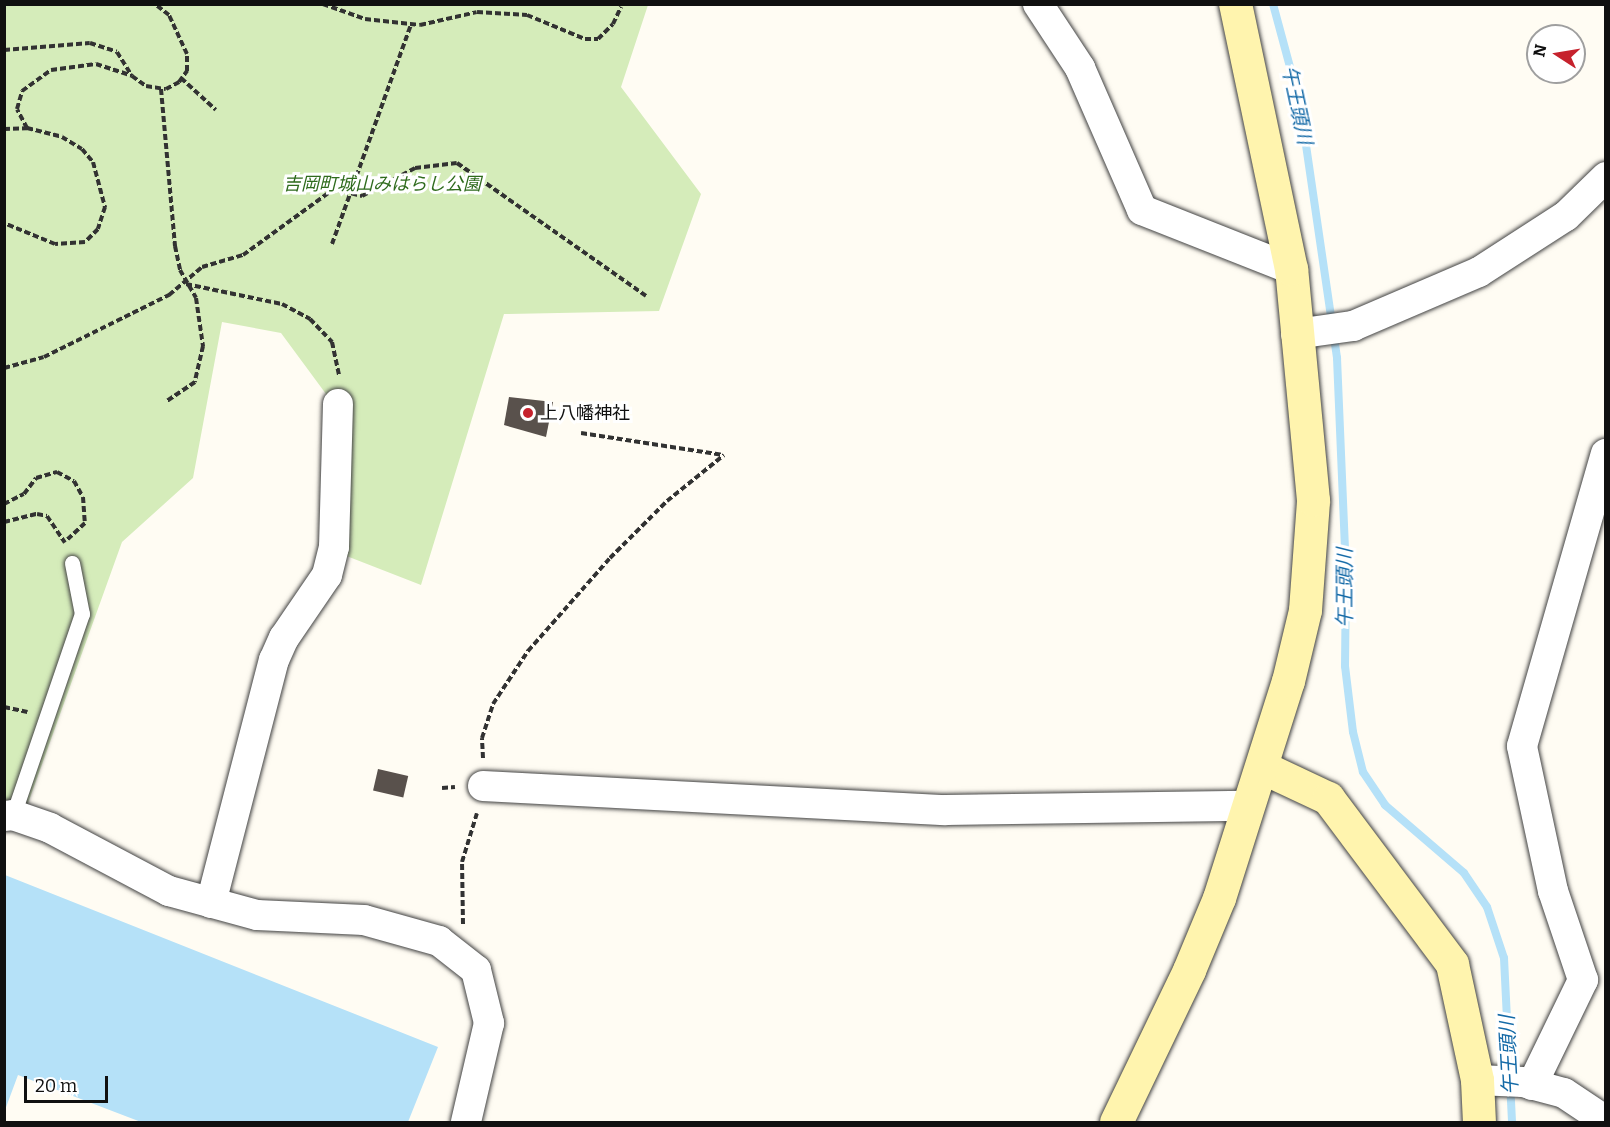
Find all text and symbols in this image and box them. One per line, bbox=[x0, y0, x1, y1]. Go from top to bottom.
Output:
north arrow bbox=[1526, 24, 1586, 84]
text: N bbox=[1529, 43, 1550, 59]
water label: 午王頭川 bbox=[1277, 63, 1317, 147]
park label: 吉岡町城山みはらし公園 bbox=[283, 173, 481, 195]
place label: 上八幡神社 bbox=[540, 402, 630, 424]
marker: 上八幡神社 bbox=[521, 406, 535, 420]
water label: 午王頭川 bbox=[1333, 548, 1357, 628]
water label: 午王頭川 bbox=[1495, 1014, 1523, 1096]
scale bar bbox=[27, 1064, 111, 1102]
text: 20 m bbox=[35, 1075, 77, 1097]

